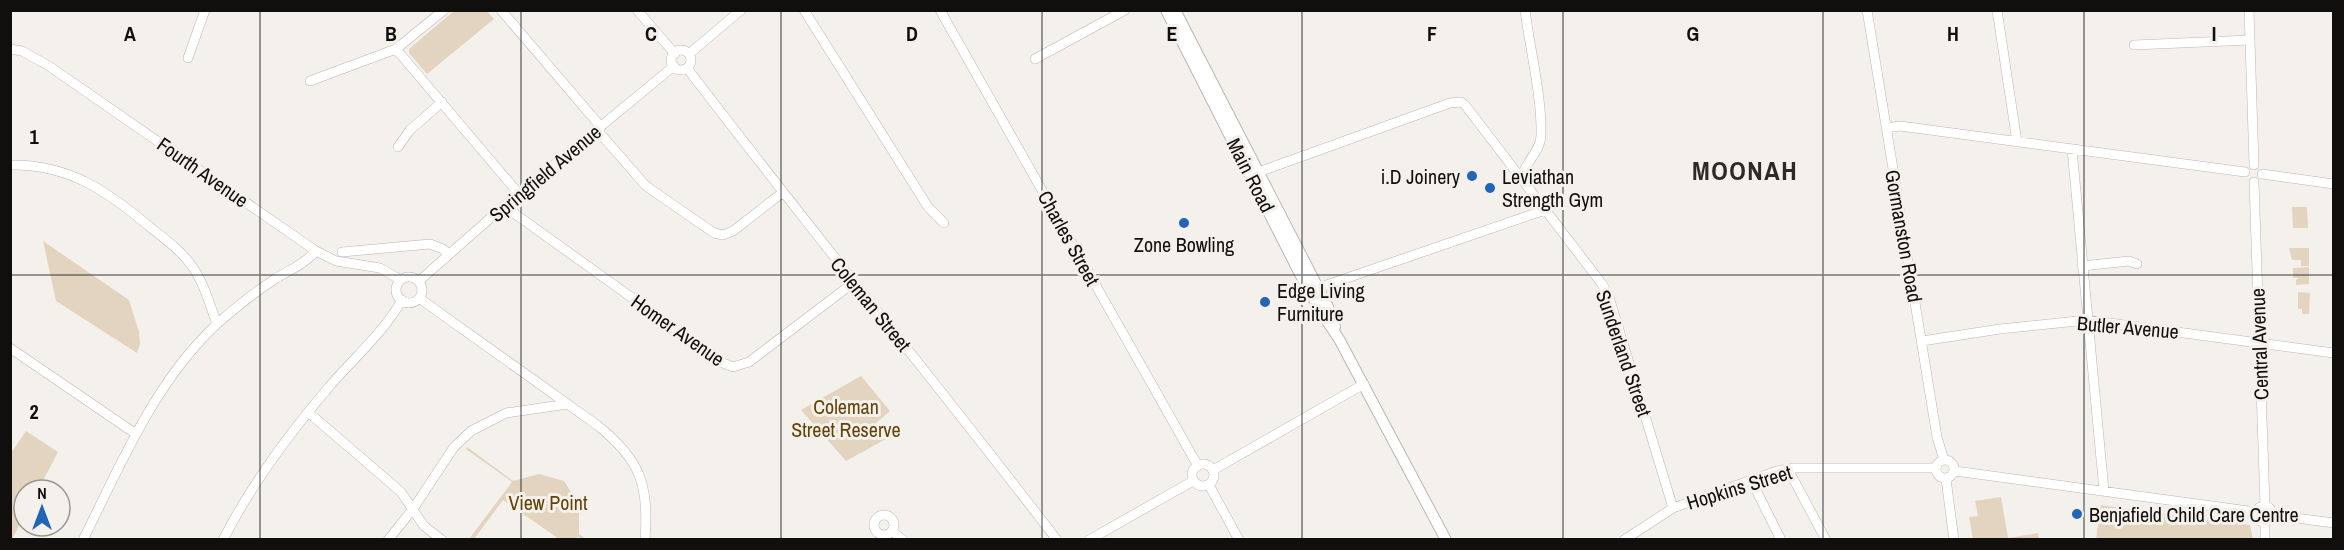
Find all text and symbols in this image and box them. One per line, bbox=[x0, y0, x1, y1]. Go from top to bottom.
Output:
text: A bbox=[124, 20, 136, 47]
text: B bbox=[385, 20, 397, 47]
text: C bbox=[645, 20, 657, 47]
text: D bbox=[906, 20, 918, 47]
text: E bbox=[1167, 20, 1178, 47]
text: F bbox=[1427, 20, 1437, 47]
text: G bbox=[1687, 20, 1699, 47]
text: H bbox=[1947, 20, 1959, 47]
text: I bbox=[2212, 20, 2216, 47]
street label: Springfield Avenue bbox=[483, 118, 607, 228]
text: 1 bbox=[29, 123, 39, 150]
street label: Fourth Avenue bbox=[152, 131, 254, 213]
street label: Main Road bbox=[1221, 133, 1281, 217]
district label: MOONAH bbox=[1692, 153, 1798, 188]
place label: i.D Joinery bbox=[1381, 163, 1461, 190]
place label: Leviathan Strength Gym bbox=[1502, 163, 1603, 213]
street label: Gormanston Road bbox=[1879, 168, 1929, 304]
marker: i.D Joinery bbox=[1465, 169, 1479, 183]
marker: Leviathan Strength Gym bbox=[1483, 181, 1497, 195]
street label: Charles Street bbox=[1032, 186, 1106, 291]
marker: Zone Bowling bbox=[1177, 216, 1191, 230]
place label: Zone Bowling bbox=[1134, 231, 1234, 258]
street label: Coleman Street bbox=[825, 251, 918, 357]
place label: Edge Living Furniture bbox=[1277, 277, 1365, 327]
street label: Sunderland Street bbox=[1590, 286, 1658, 420]
street label: Homer Avenue bbox=[626, 288, 730, 372]
street label: Central Avenue bbox=[2244, 288, 2274, 400]
marker: Edge Living Furniture bbox=[1258, 295, 1272, 309]
street label: Butler Avenue bbox=[2076, 309, 2180, 345]
park label: Coleman Street Reserve bbox=[791, 393, 901, 443]
text: 2 bbox=[29, 398, 39, 425]
street label: Hopkins Street bbox=[1683, 458, 1795, 516]
north arrow bbox=[12, 478, 72, 538]
text: N bbox=[37, 482, 47, 504]
park label: View Point bbox=[508, 489, 588, 516]
place label: Benjafield Child Care Centre bbox=[2089, 501, 2299, 528]
marker: Benjafield Child Care Centre bbox=[2070, 507, 2084, 521]

